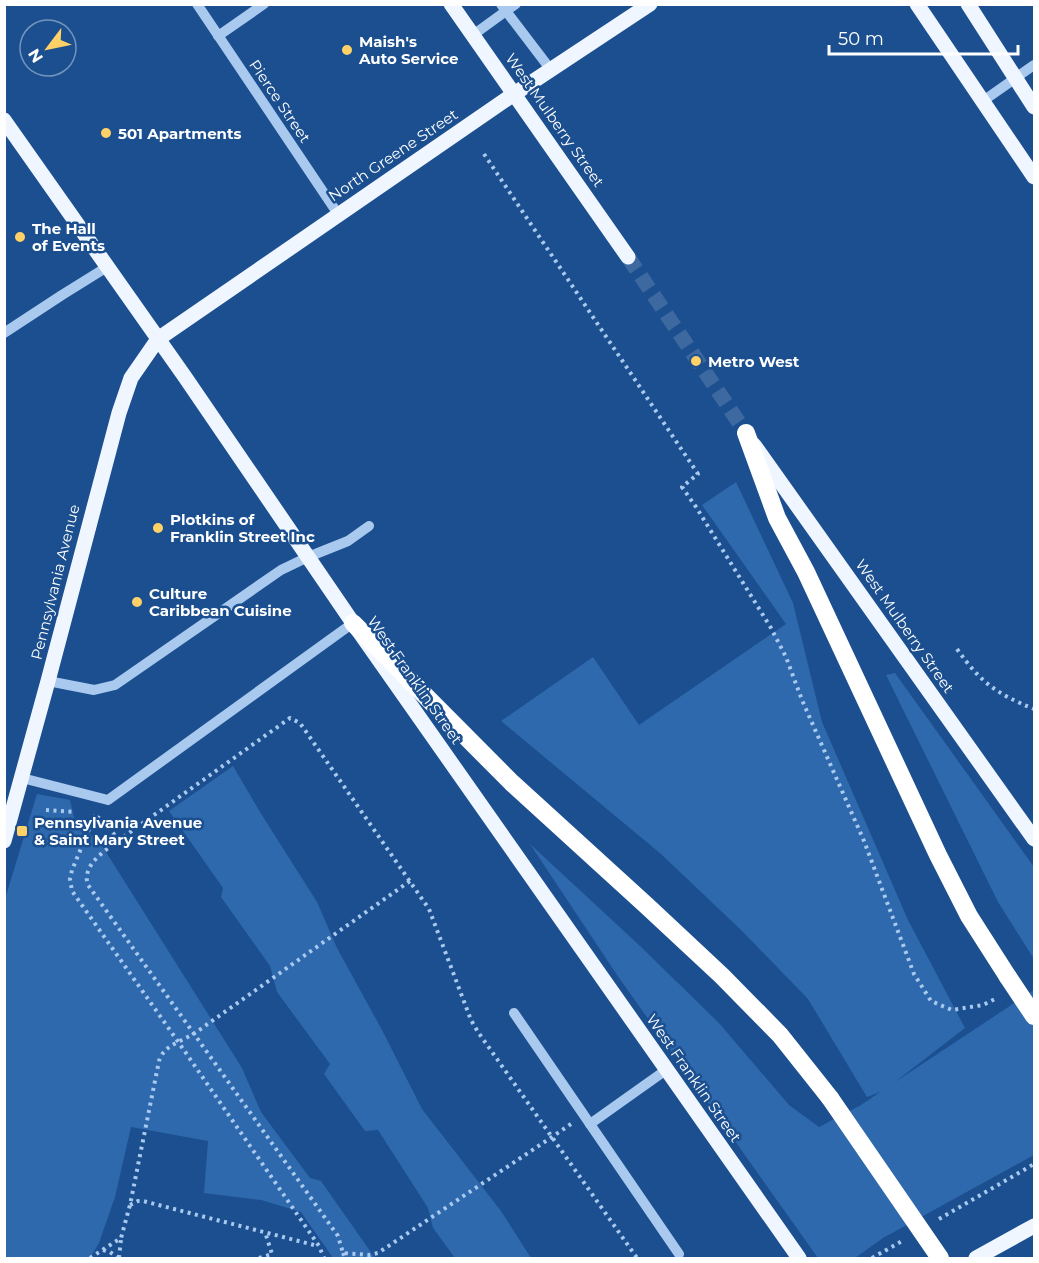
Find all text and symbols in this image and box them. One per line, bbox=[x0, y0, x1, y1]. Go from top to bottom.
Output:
north arrow bbox=[18, 18, 78, 78]
scale bar bbox=[829, 18, 1018, 56]
text: 50 m bbox=[838, 28, 884, 50]
place label: Maish's Auto Service bbox=[358, 32, 458, 68]
marker: Maish's Auto Service bbox=[340, 43, 354, 57]
text: N bbox=[24, 45, 47, 66]
street label: West Mulberry Street bbox=[502, 49, 608, 191]
street label: Pierce Street bbox=[245, 56, 315, 146]
street label: North Greene Street bbox=[325, 105, 461, 205]
place label: 501 Apartments bbox=[118, 124, 241, 143]
marker: 501 Apartments bbox=[99, 126, 113, 140]
place label: The Hall of Events bbox=[32, 219, 105, 255]
marker: The Hall of Events bbox=[13, 230, 27, 244]
place label: Metro West bbox=[708, 352, 800, 371]
marker: Metro West bbox=[689, 354, 703, 368]
street label: Pennsylvania Avenue bbox=[26, 502, 84, 662]
place label: Plotkins of Franklin Street Inc bbox=[170, 510, 315, 546]
marker: Plotkins of Franklin Street Inc bbox=[151, 521, 165, 535]
street label: West Mulberry Street bbox=[852, 555, 958, 697]
place label: Culture Caribbean Cuisine bbox=[149, 584, 292, 620]
marker: Culture Caribbean Cuisine bbox=[130, 595, 144, 609]
street label: West Franklin Street bbox=[363, 612, 467, 748]
place label: Pennsylvania Avenue & Saint Mary Street bbox=[34, 813, 202, 849]
marker: Pennsylvania Avenue & Saint Mary Street bbox=[15, 824, 29, 838]
street label: West Franklin Street bbox=[642, 1010, 746, 1146]

